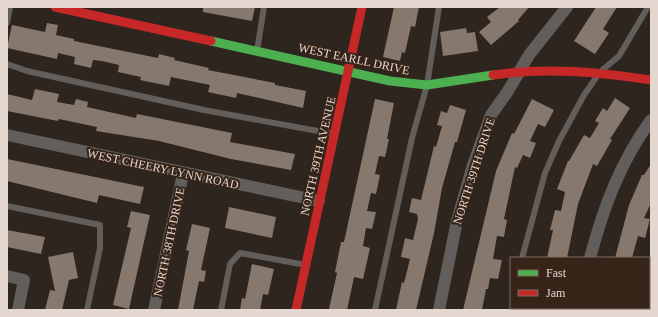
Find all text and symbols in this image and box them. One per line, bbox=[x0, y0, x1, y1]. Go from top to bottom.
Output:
street label: WEST EARLL DRIVE bbox=[297, 40, 411, 78]
street label: NORTH 39TH AVENUE bbox=[297, 95, 339, 217]
street label: NORTH 39TH DRIVE bbox=[450, 116, 498, 226]
street label: WEST CHEERY LYNN ROAD bbox=[86, 146, 240, 192]
street label: NORTH 38TH DRIVE bbox=[151, 186, 187, 298]
legend bbox=[510, 257, 650, 309]
text: Fast bbox=[546, 266, 567, 280]
text: Jam bbox=[546, 286, 566, 300]

